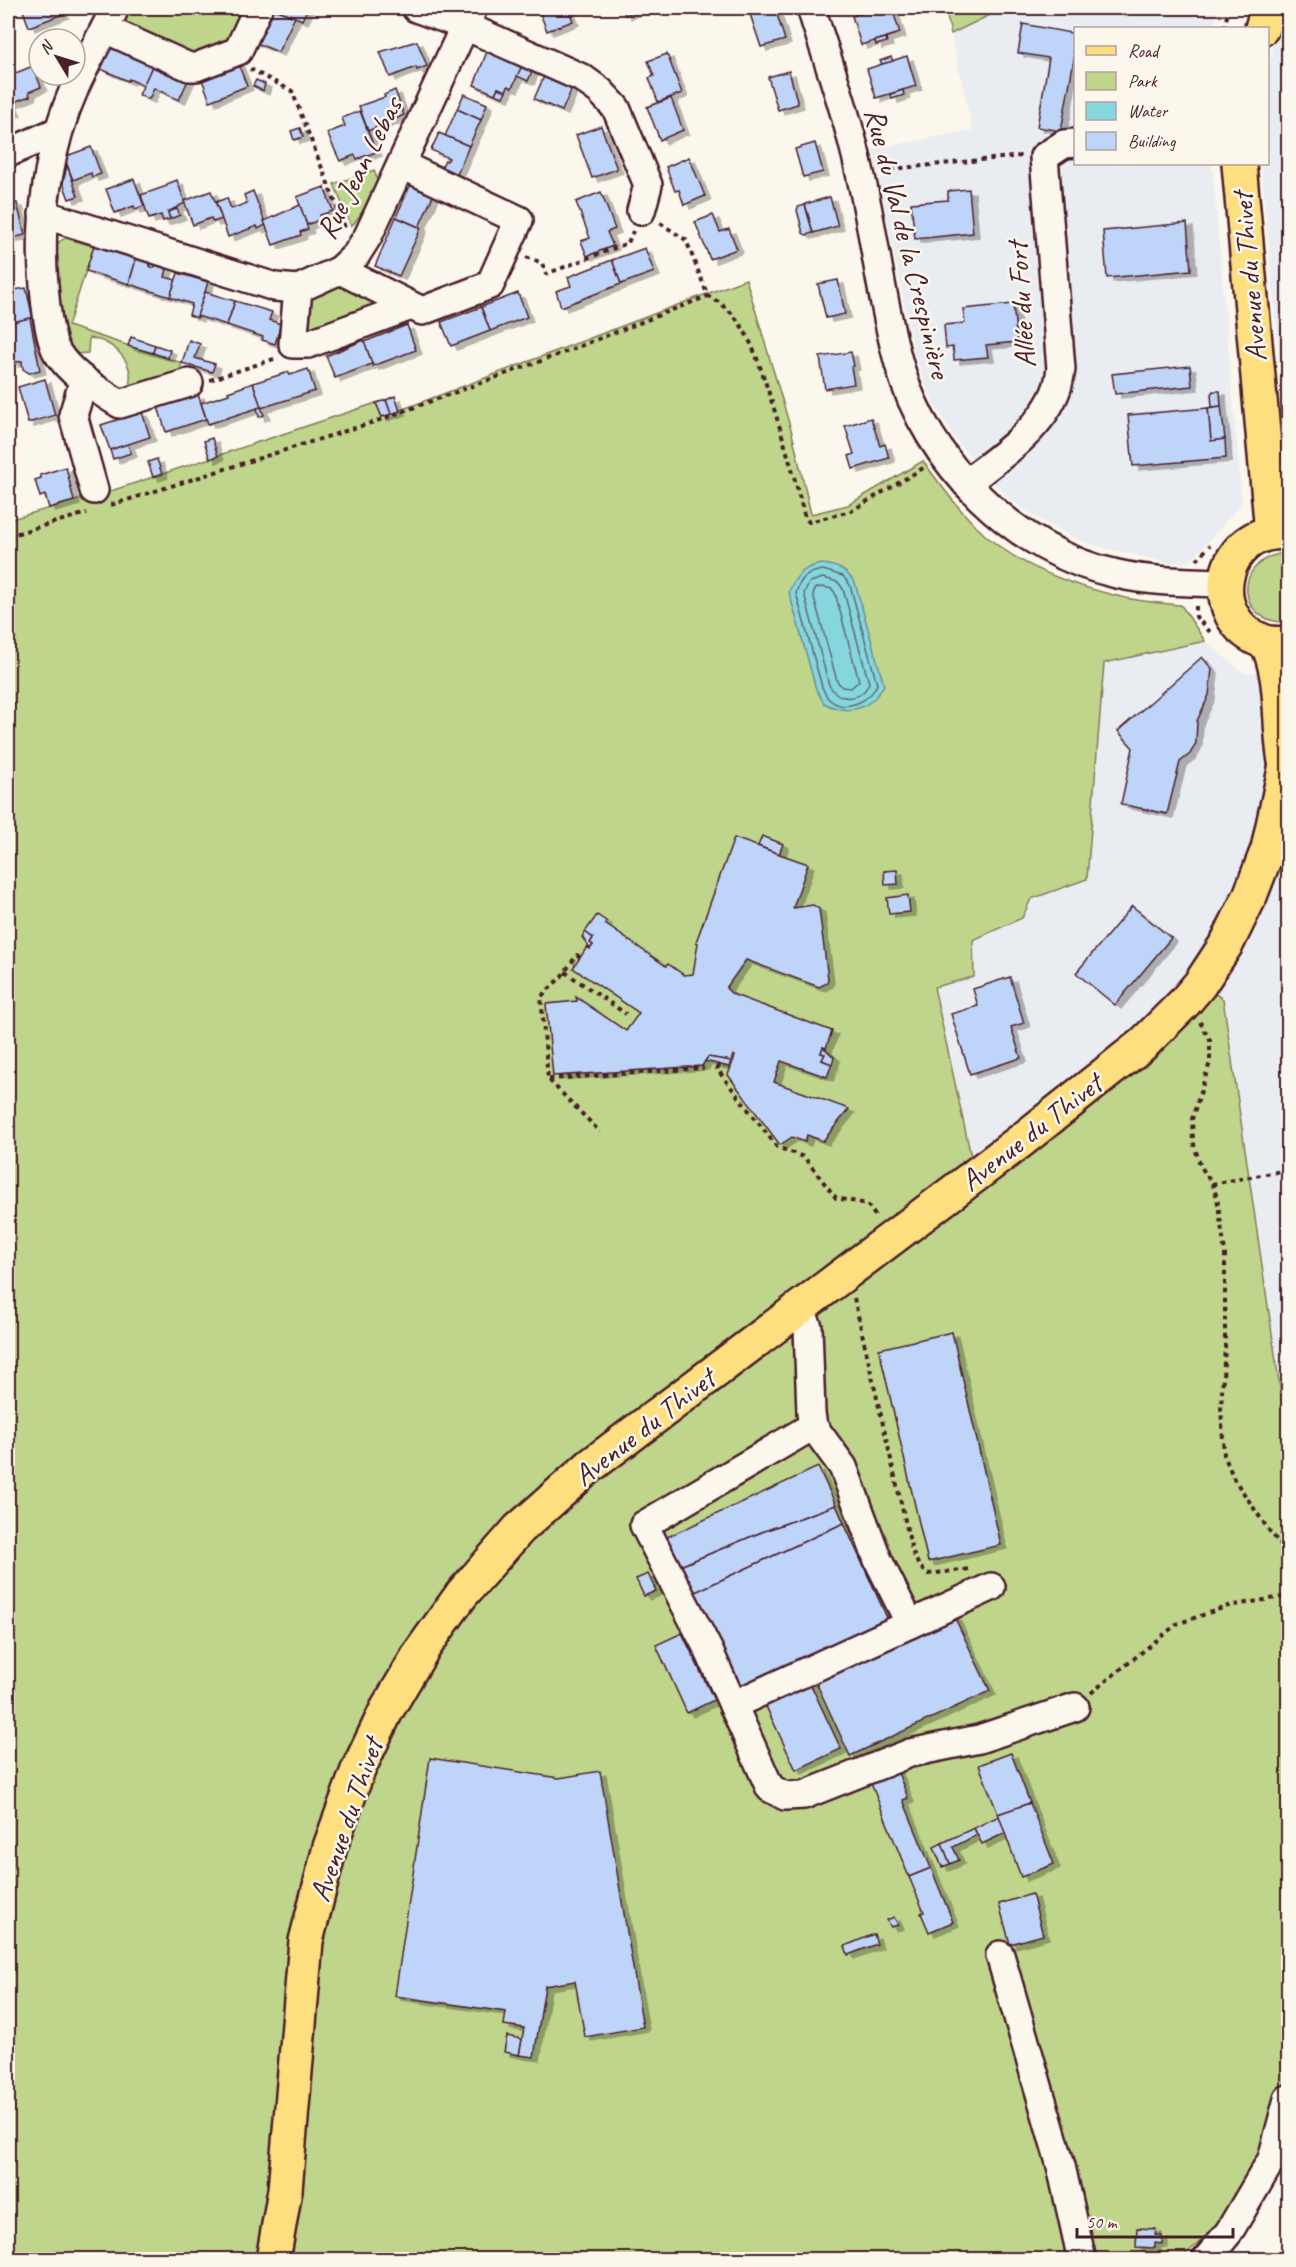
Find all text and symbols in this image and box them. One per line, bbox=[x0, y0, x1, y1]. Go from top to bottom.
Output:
north arrow bbox=[27, 27, 87, 87]
legend bbox=[1074, 27, 1269, 165]
text: N bbox=[35, 36, 59, 58]
text: Road bbox=[1128, 40, 1161, 62]
text: Park bbox=[1128, 70, 1158, 92]
street label: Rue Jean Lebas bbox=[307, 88, 412, 245]
text: Water bbox=[1128, 100, 1169, 122]
street label: Rue du Val de la Crespinière bbox=[856, 104, 960, 384]
text: Building bbox=[1128, 130, 1177, 152]
street label: Avenue du Thivet bbox=[1222, 187, 1275, 363]
street label: Allée du Fort bbox=[997, 237, 1044, 369]
street label: Avenue du Thivet bbox=[952, 1062, 1113, 1199]
street label: Avenue du Thivet bbox=[565, 1357, 726, 1494]
street label: Avenue du Thivet bbox=[300, 1730, 393, 1906]
scale bar bbox=[1077, 2201, 1233, 2239]
text: 50 m bbox=[1086, 2211, 1119, 2233]

